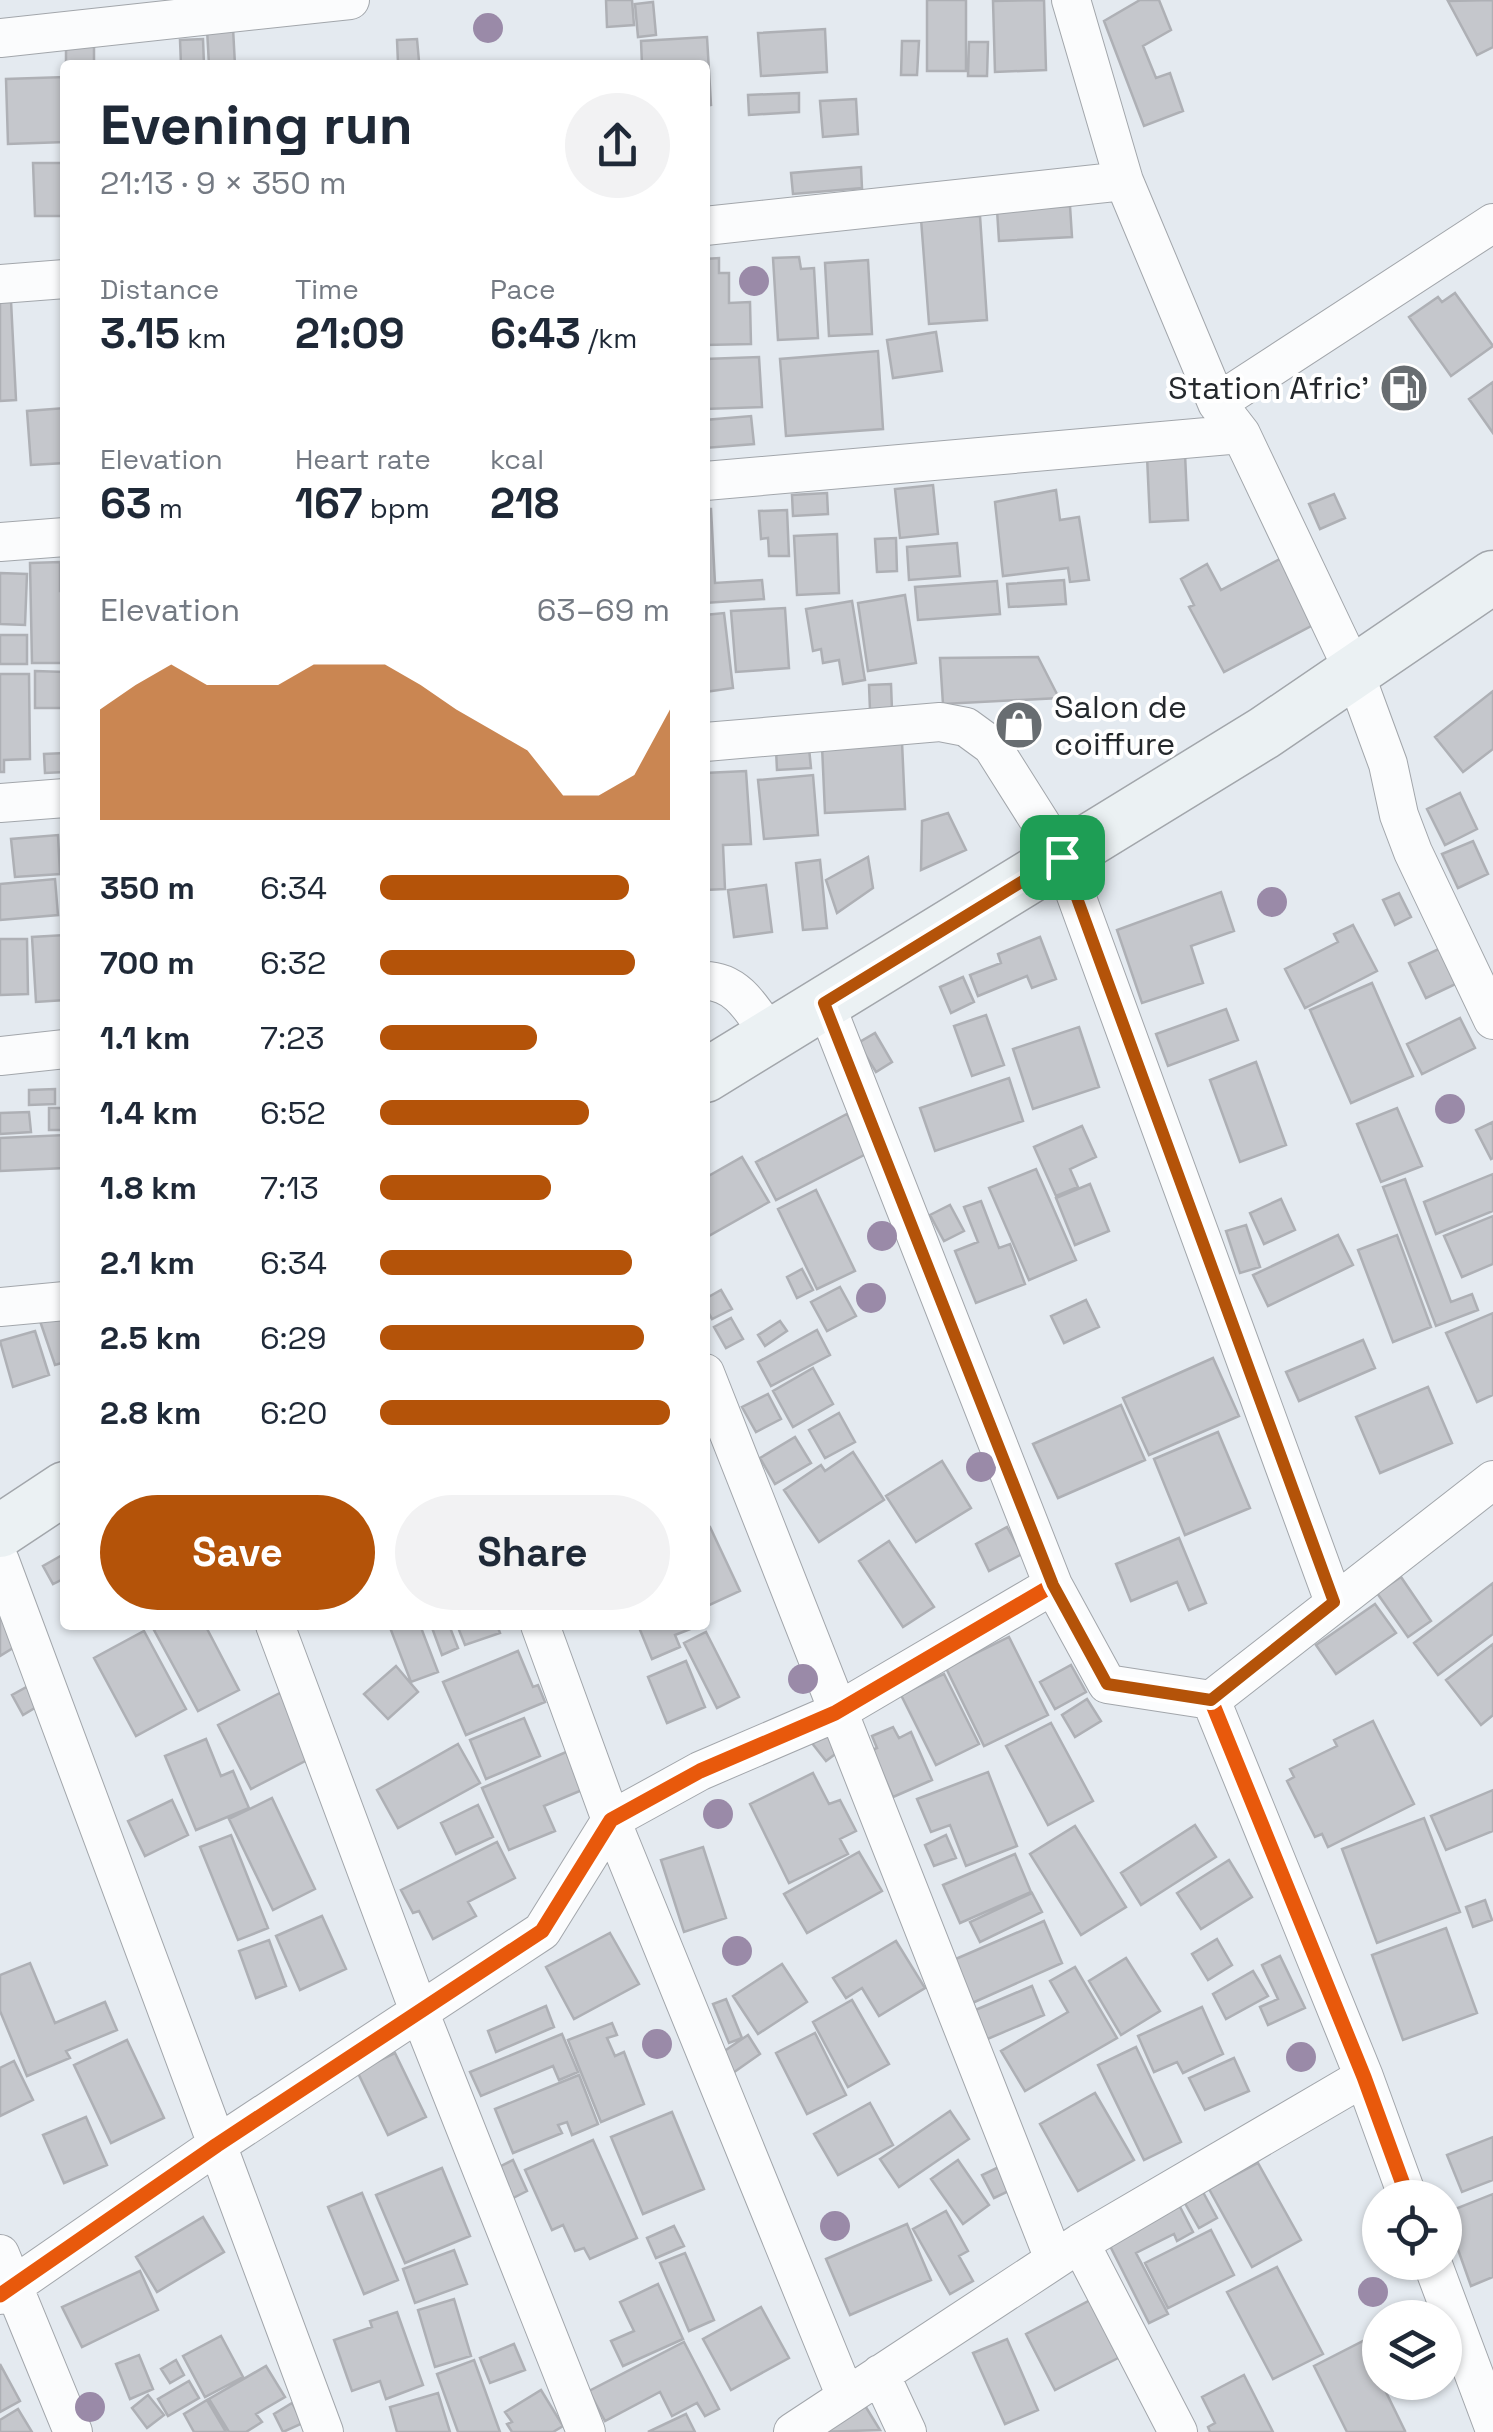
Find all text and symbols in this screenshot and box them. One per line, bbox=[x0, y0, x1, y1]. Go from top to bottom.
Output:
text: Evening run bbox=[100, 90, 413, 160]
button: share bbox=[565, 93, 670, 198]
text: 21:13 · 9 × 350 m bbox=[100, 163, 347, 203]
text: Distance bbox=[100, 271, 219, 307]
text: Time bbox=[295, 271, 359, 307]
text: Pace bbox=[490, 271, 556, 307]
text: 3.15 bbox=[100, 307, 180, 360]
text: 21:09 bbox=[295, 307, 405, 360]
text: 6:43 bbox=[490, 307, 581, 360]
text: km bbox=[180, 320, 226, 356]
text: /km bbox=[581, 320, 637, 356]
fuel station icon: Station Afric' bbox=[1378, 362, 1430, 414]
place label: Station Afric' bbox=[1168, 368, 1369, 408]
text: Elevation bbox=[100, 441, 223, 477]
text: Heart rate bbox=[295, 441, 431, 477]
text: kcal bbox=[490, 441, 544, 477]
text: 63 bbox=[100, 477, 152, 530]
text: 167 bbox=[295, 477, 363, 530]
text: 218 bbox=[490, 477, 559, 530]
text: m bbox=[152, 490, 183, 526]
text: bpm bbox=[363, 490, 430, 526]
text: Elevation bbox=[100, 590, 240, 630]
text: 63–69 m bbox=[537, 590, 670, 630]
place label: Salon de coiffure bbox=[1054, 687, 1187, 764]
shop icon: Salon de coiffure bbox=[993, 699, 1045, 751]
pin bbox=[1020, 815, 1105, 900]
icon: arrive bbox=[1035, 830, 1090, 885]
text: 350 m bbox=[100, 868, 195, 908]
text: 6:34 bbox=[260, 868, 327, 908]
text: 700 m bbox=[100, 943, 195, 983]
text: 6:32 bbox=[260, 943, 326, 983]
text: 1.1 km bbox=[100, 1018, 190, 1058]
text: 7:23 bbox=[260, 1018, 325, 1058]
text: 1.4 km bbox=[100, 1093, 198, 1133]
text: 6:52 bbox=[260, 1093, 326, 1133]
text: 1.8 km bbox=[100, 1168, 197, 1208]
text: 7:13 bbox=[260, 1168, 319, 1208]
text: 2.1 km bbox=[100, 1243, 195, 1283]
text: 6:34 bbox=[260, 1243, 327, 1283]
text: 2.5 km bbox=[100, 1318, 201, 1358]
text: 6:29 bbox=[260, 1318, 326, 1358]
text: 2.8 km bbox=[100, 1393, 201, 1433]
text: 6:20 bbox=[260, 1393, 328, 1433]
button: Save bbox=[100, 1495, 375, 1610]
button: Share bbox=[395, 1495, 670, 1610]
map controls bbox=[1362, 2180, 1462, 2400]
button: locate bbox=[1362, 2180, 1462, 2280]
button: layers bbox=[1362, 2300, 1462, 2400]

